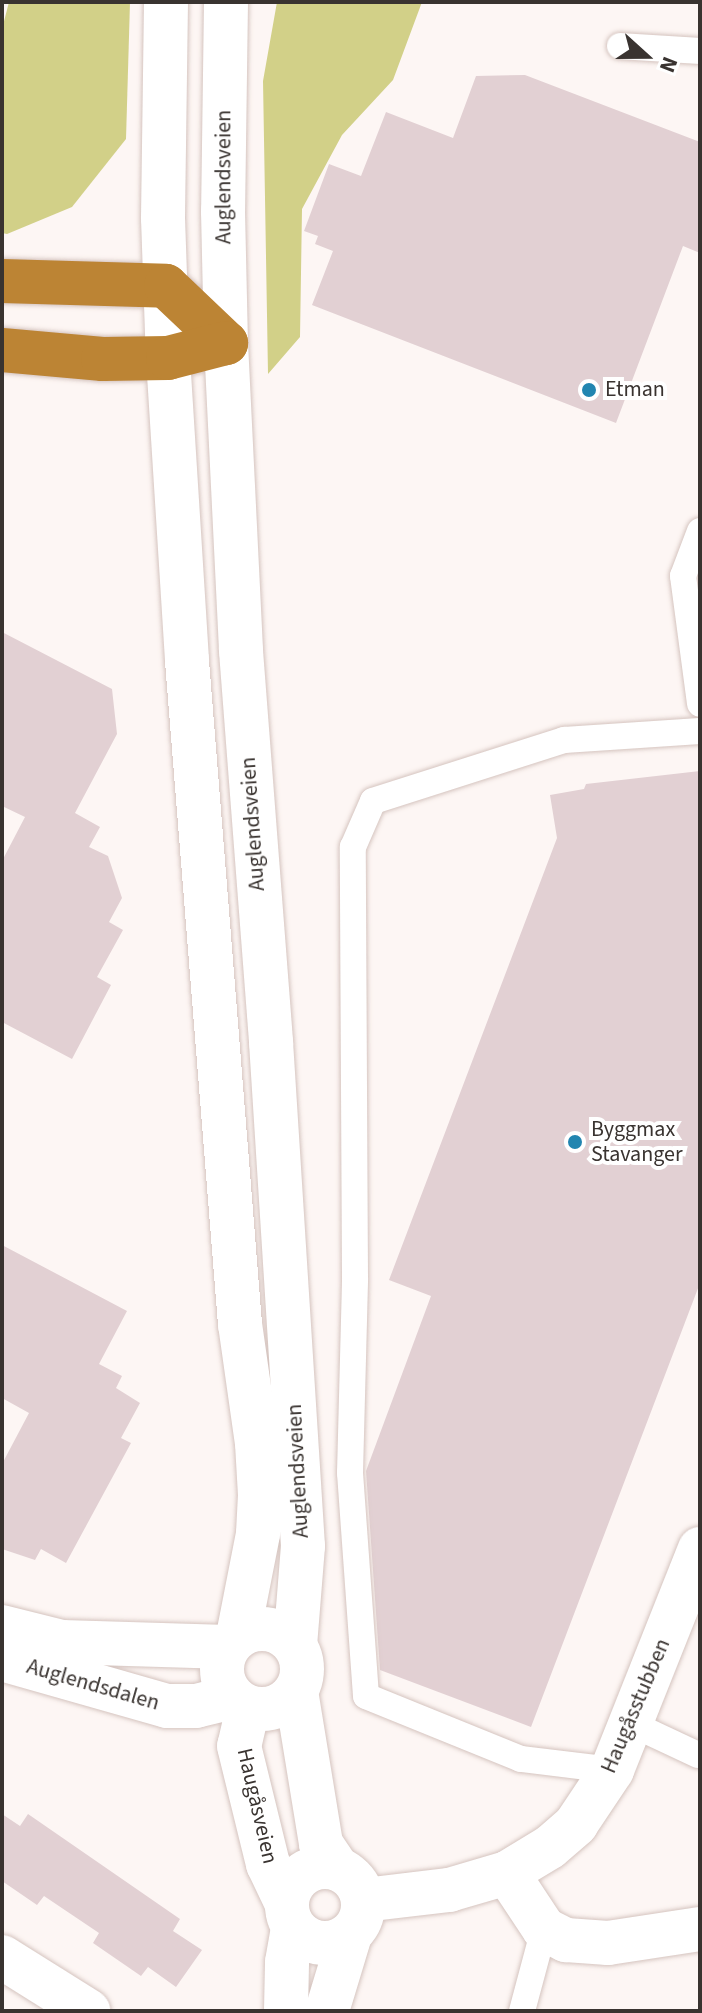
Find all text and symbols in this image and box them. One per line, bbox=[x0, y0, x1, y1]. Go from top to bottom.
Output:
north arrow bbox=[606, 16, 686, 96]
text: N bbox=[651, 52, 686, 77]
street label: Auglendsveien bbox=[211, 110, 237, 244]
place label: Etman bbox=[605, 377, 665, 403]
marker: Etman bbox=[580, 381, 598, 399]
street label: Auglendsveien bbox=[235, 756, 271, 892]
place label: Byggmax Stavanger bbox=[591, 1116, 683, 1168]
marker: Byggmax Stavanger bbox=[566, 1133, 584, 1151]
street label: Auglendsveien bbox=[281, 1403, 315, 1539]
street label: Haugåsstubben bbox=[596, 1635, 676, 1777]
street label: Auglendsdalen bbox=[24, 1653, 162, 1717]
street label: Haugåsveien bbox=[231, 1746, 283, 1866]

